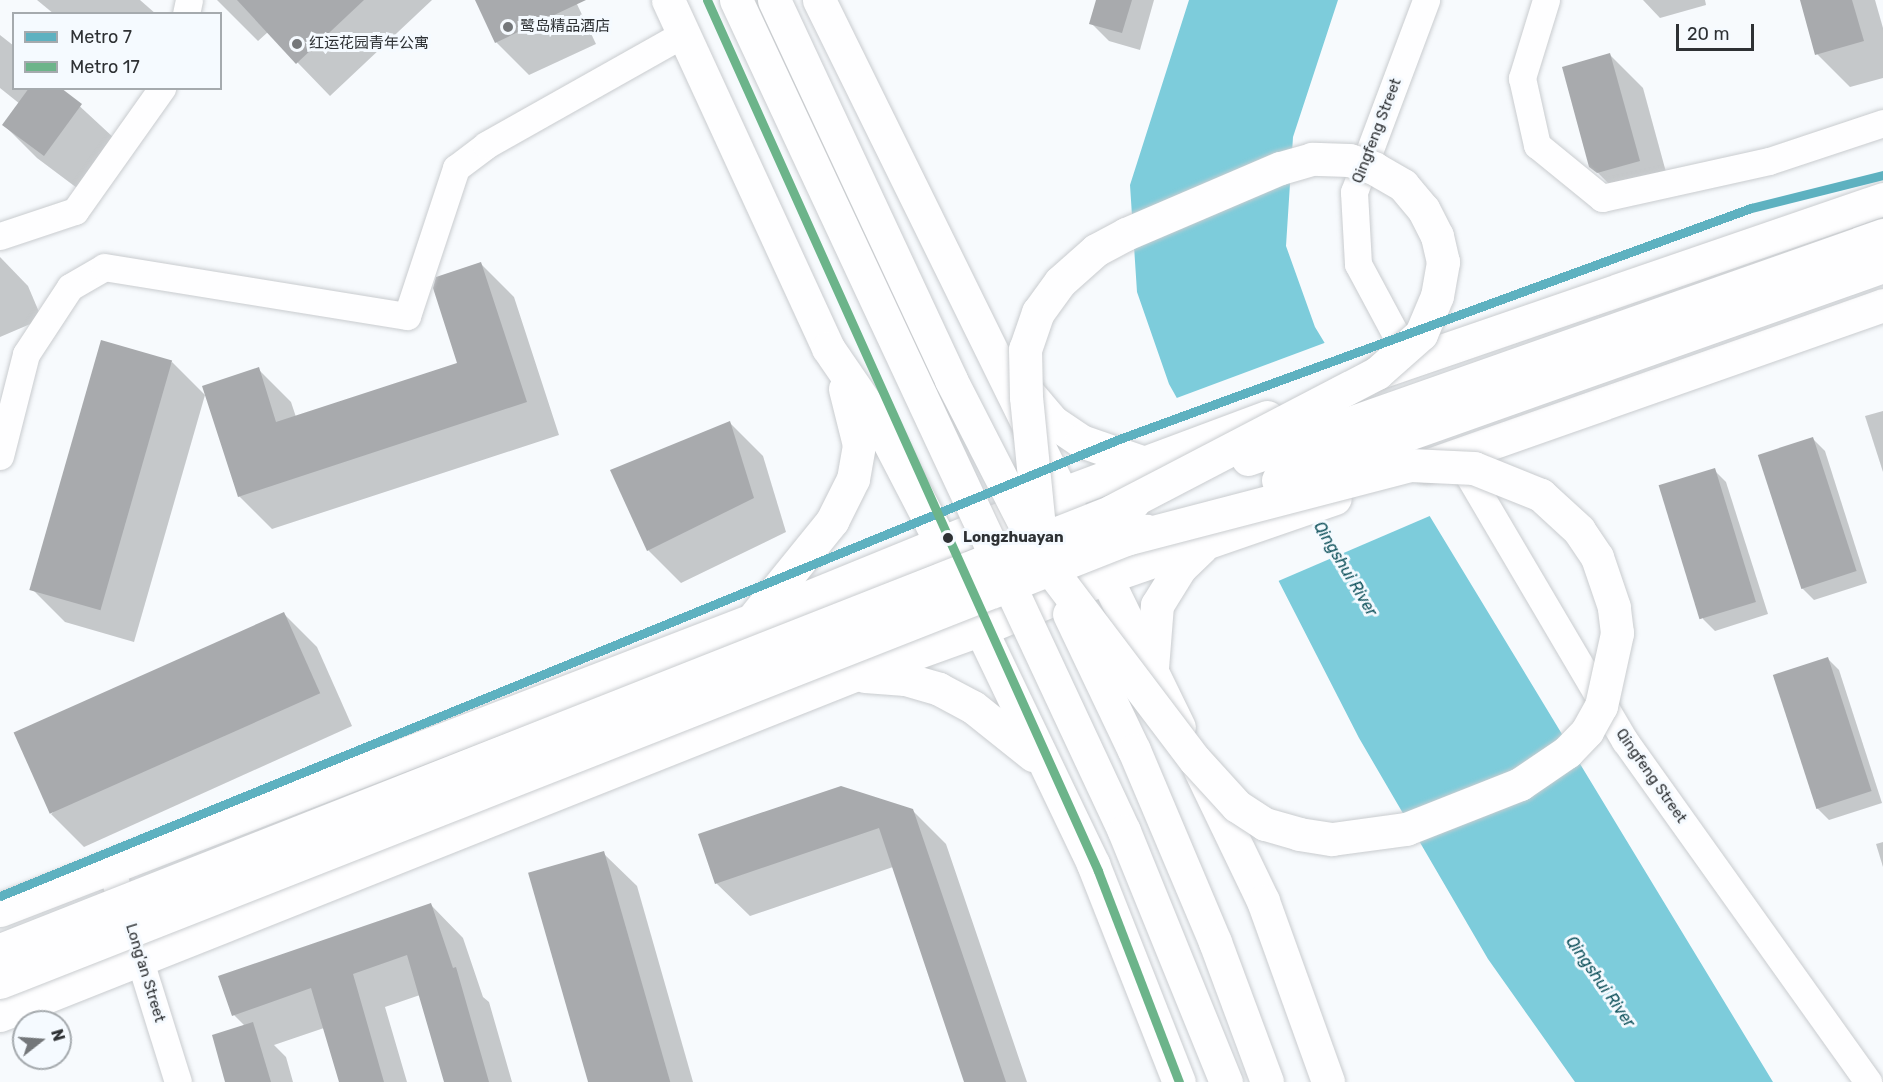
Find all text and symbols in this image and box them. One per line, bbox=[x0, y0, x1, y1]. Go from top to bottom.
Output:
legend bbox=[12, 12, 222, 90]
scale bar bbox=[1679, 12, 1757, 50]
place label: 鹭岛精品酒店 bbox=[520, 18, 610, 36]
marker: 鹭岛精品酒店 bbox=[501, 20, 515, 34]
text: 20 m bbox=[1687, 23, 1729, 45]
text: Metro 7 bbox=[70, 26, 132, 48]
place label: 红运花园青年公寓 bbox=[309, 35, 429, 53]
marker: 红运花园青年公寓 bbox=[290, 37, 304, 51]
text: Metro 17 bbox=[70, 56, 140, 78]
street label: Qingfeng Street bbox=[1349, 76, 1405, 186]
water label: Qingshui River bbox=[1309, 518, 1381, 620]
marker: Longzhuayan bbox=[938, 528, 958, 548]
place label: Longzhuayan bbox=[963, 529, 1064, 547]
street label: Qingfeng Street bbox=[1612, 725, 1690, 827]
street label: Long'an Street bbox=[121, 922, 169, 1024]
water label: Qingshui River bbox=[1561, 933, 1639, 1031]
north arrow bbox=[12, 1010, 72, 1070]
text: N bbox=[47, 1027, 69, 1043]

